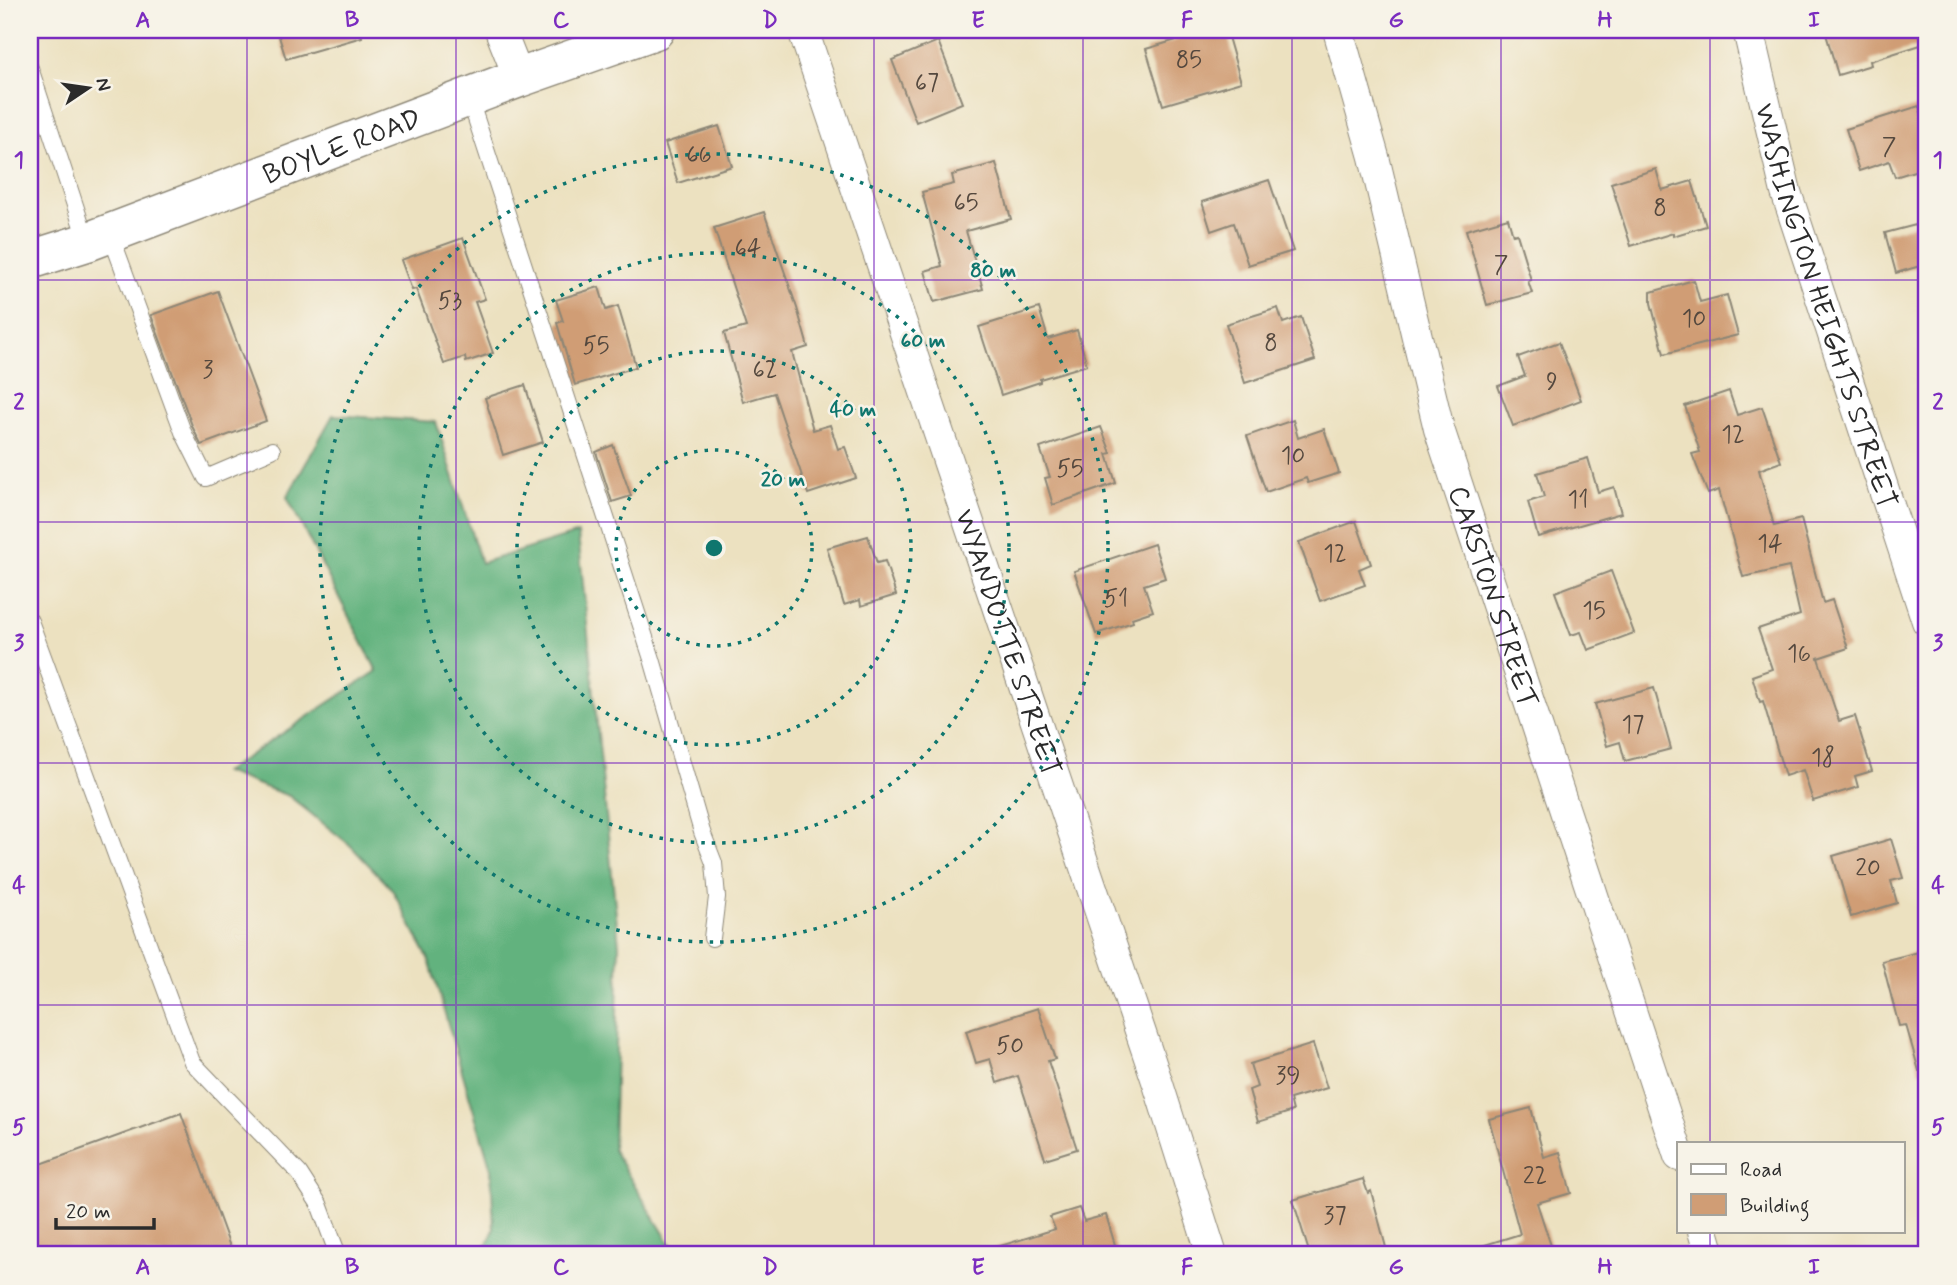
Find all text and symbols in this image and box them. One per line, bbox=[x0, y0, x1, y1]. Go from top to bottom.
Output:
text: A bbox=[135, 6, 151, 36]
text: B bbox=[345, 6, 360, 36]
text: C bbox=[553, 6, 570, 36]
text: D bbox=[762, 6, 778, 36]
text: E bbox=[971, 6, 985, 36]
text: F bbox=[1181, 6, 1193, 36]
text: G bbox=[1388, 6, 1404, 36]
text: H bbox=[1597, 6, 1613, 36]
text: I bbox=[1808, 6, 1820, 36]
house number: 85 bbox=[1176, 45, 1202, 76]
north arrow bbox=[52, 52, 122, 122]
house number: 67 bbox=[915, 68, 939, 99]
text: N bbox=[89, 76, 117, 93]
street label: WASHINGTON HEIGHTS STREET bbox=[1745, 100, 1905, 514]
street label: BOYLE ROAD bbox=[258, 101, 427, 195]
house number: 7 bbox=[1882, 132, 1896, 163]
house number: 66 bbox=[686, 140, 712, 171]
text: 1 bbox=[14, 146, 24, 176]
text: 1 bbox=[1933, 146, 1943, 176]
house number: 65 bbox=[953, 188, 979, 219]
house number: 8 bbox=[1653, 193, 1667, 224]
house number: 64 bbox=[735, 233, 761, 264]
house number: 7 bbox=[1494, 250, 1508, 281]
text: 80 m bbox=[970, 257, 1016, 285]
house number: 53 bbox=[438, 286, 462, 317]
house number: 10 bbox=[1682, 304, 1706, 335]
text: 60 m bbox=[900, 327, 946, 355]
house number: 8 bbox=[1264, 328, 1278, 359]
house number: 55 bbox=[582, 331, 610, 362]
house number: 3 bbox=[203, 355, 214, 386]
house number: 62 bbox=[753, 355, 777, 386]
house number: 9 bbox=[1546, 367, 1558, 398]
text: 2 bbox=[13, 388, 25, 418]
text: 2 bbox=[1932, 388, 1944, 418]
text: 40 m bbox=[830, 396, 877, 424]
house number: 12 bbox=[1721, 420, 1745, 451]
house number: 10 bbox=[1281, 441, 1305, 472]
house number: 55 bbox=[1056, 454, 1084, 485]
text: 20 m bbox=[761, 466, 806, 494]
street label: CARSTON STREET bbox=[1438, 481, 1546, 713]
house number: 11 bbox=[1567, 485, 1589, 516]
street label: WYANDOTTE STREET bbox=[945, 505, 1069, 781]
house number: 14 bbox=[1757, 529, 1783, 560]
centre of rings bbox=[702, 536, 726, 560]
house number: 12 bbox=[1323, 539, 1347, 570]
house number: 51 bbox=[1104, 584, 1128, 615]
house number: 15 bbox=[1582, 596, 1606, 627]
text: 3 bbox=[14, 629, 25, 659]
text: 3 bbox=[1933, 629, 1944, 659]
house number: 16 bbox=[1787, 639, 1811, 670]
house number: 17 bbox=[1622, 710, 1644, 741]
house number: 18 bbox=[1811, 743, 1835, 774]
house number: 20 bbox=[1855, 853, 1881, 884]
text: 4 bbox=[12, 871, 26, 901]
text: 4 bbox=[1931, 871, 1945, 901]
house number: 50 bbox=[996, 1031, 1024, 1062]
house number: 39 bbox=[1275, 1061, 1301, 1092]
text: 5 bbox=[12, 1113, 26, 1143]
text: 5 bbox=[1931, 1113, 1945, 1143]
legend bbox=[1677, 1142, 1904, 1232]
text: Road bbox=[1740, 1156, 1782, 1184]
house number: 22 bbox=[1523, 1161, 1547, 1192]
scale bar bbox=[56, 1187, 154, 1231]
text: Building bbox=[1740, 1192, 1810, 1222]
text: 20 m bbox=[66, 1198, 111, 1226]
house number: 37 bbox=[1324, 1201, 1346, 1232]
text: A bbox=[135, 1253, 151, 1283]
text: B bbox=[345, 1253, 360, 1283]
text: C bbox=[553, 1253, 570, 1283]
text: D bbox=[762, 1253, 778, 1283]
text: E bbox=[971, 1253, 985, 1283]
text: F bbox=[1181, 1253, 1193, 1283]
text: G bbox=[1388, 1253, 1404, 1283]
text: H bbox=[1597, 1253, 1613, 1283]
text: I bbox=[1808, 1253, 1820, 1283]

